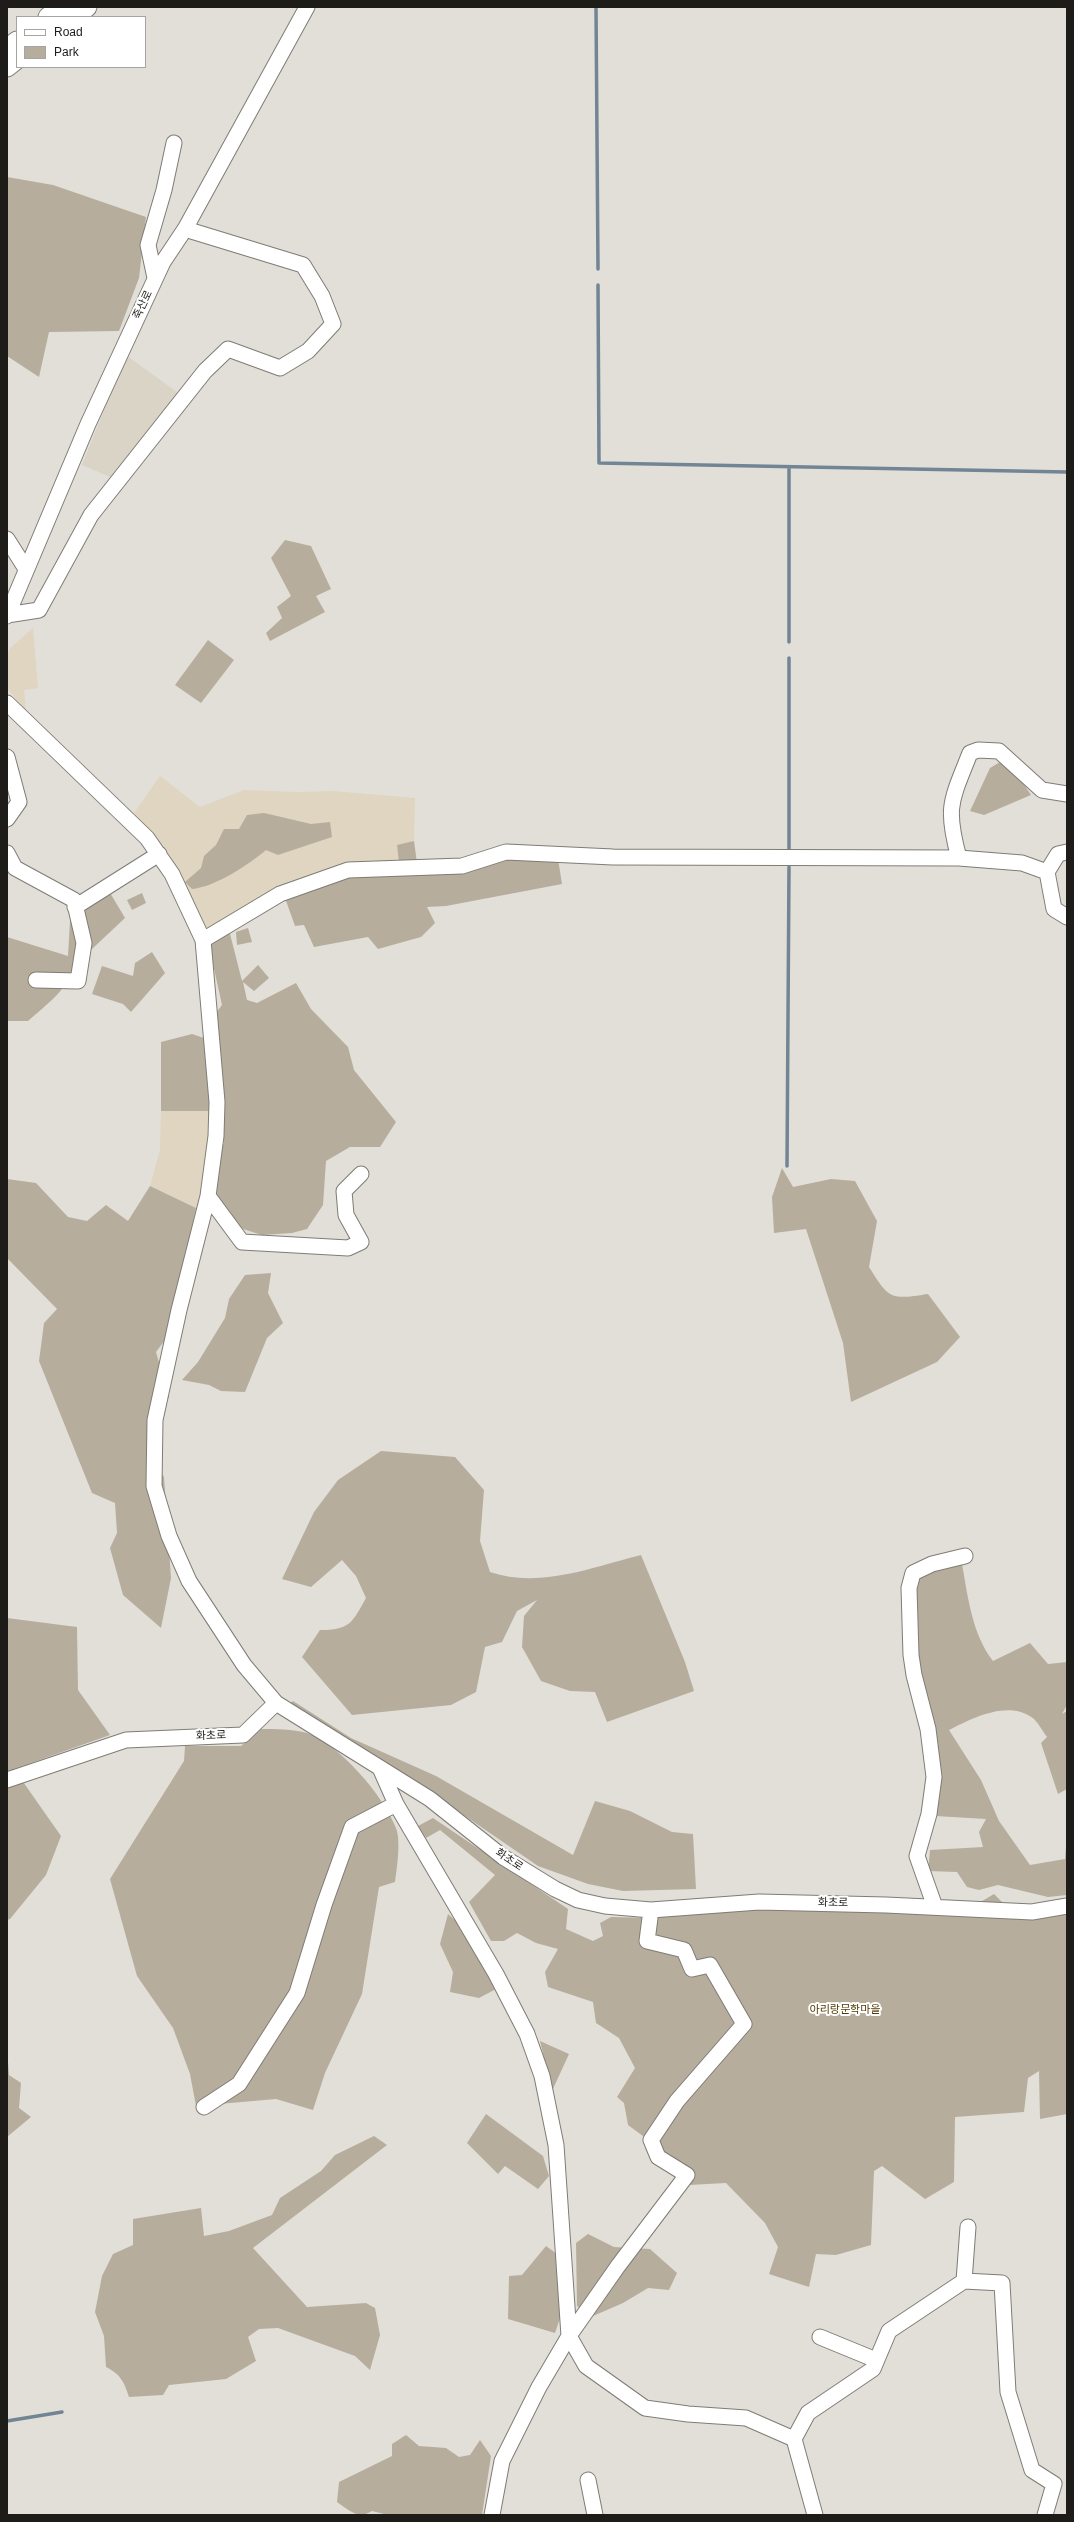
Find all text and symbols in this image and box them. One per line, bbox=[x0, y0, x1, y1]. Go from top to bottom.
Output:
legend bbox=[16, 16, 146, 68]
text: Road bbox=[54, 25, 83, 39]
text: Park bbox=[54, 45, 79, 59]
street label: 죽산로 bbox=[131, 288, 155, 322]
street label: 화초로 bbox=[196, 1729, 226, 1743]
street label: 화초로 bbox=[493, 1846, 525, 1874]
street label: 화초로 bbox=[818, 1896, 848, 1910]
park label: 아리랑문학마을 bbox=[810, 2003, 880, 2017]

